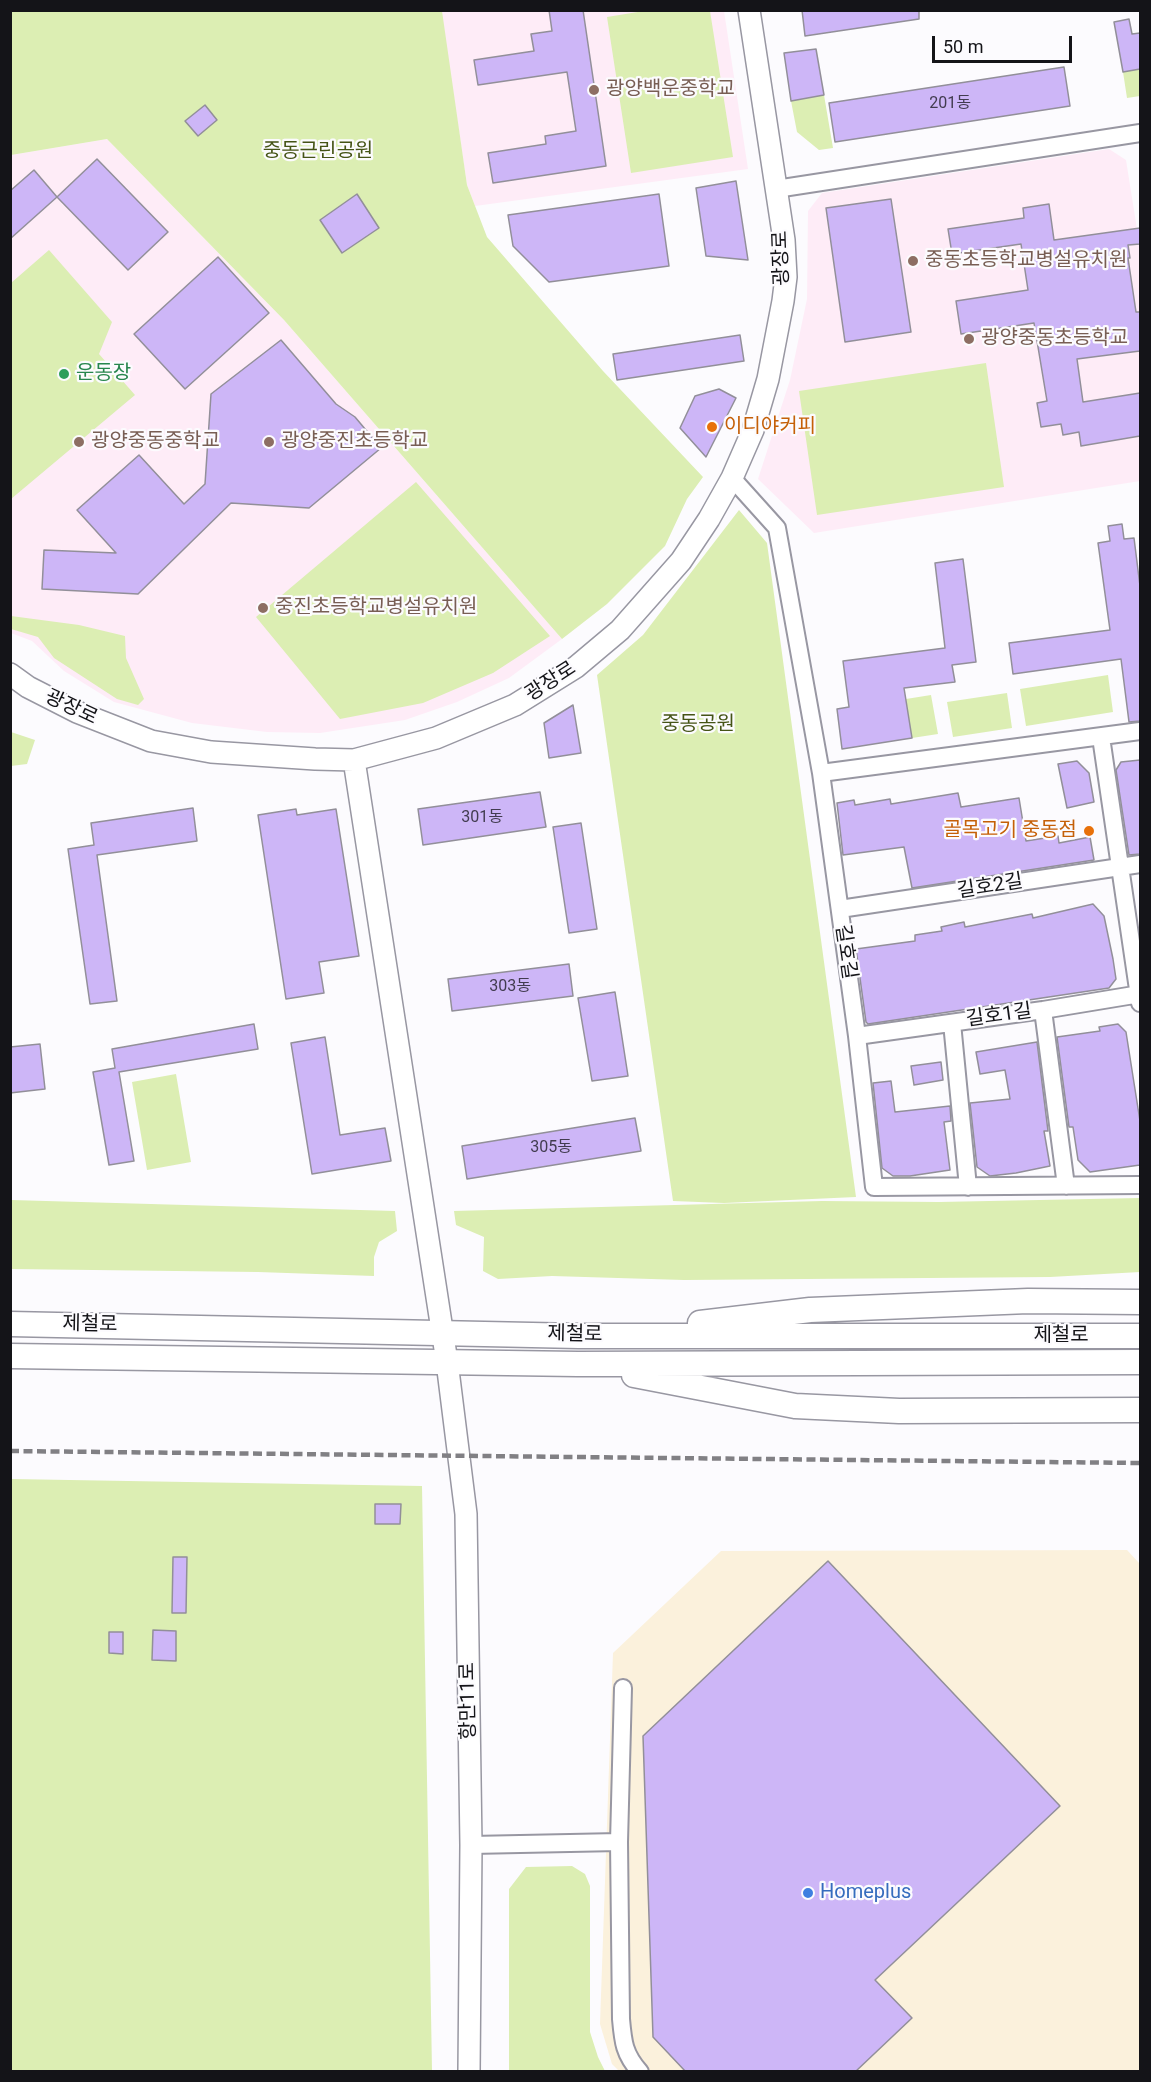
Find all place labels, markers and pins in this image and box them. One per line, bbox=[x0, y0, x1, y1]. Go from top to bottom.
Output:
place label: 광양백운중학교 bbox=[606, 78, 735, 102]
marker: 광양백운중학교 bbox=[587, 83, 601, 97]
place label: 중동초등학교병설유치원 bbox=[925, 249, 1127, 273]
marker: 중동초등학교병설유치원 bbox=[906, 254, 920, 268]
place label: 광양중동초등학교 bbox=[981, 327, 1128, 351]
marker: 광양중동초등학교 bbox=[962, 332, 976, 346]
place label: 운동장 bbox=[76, 362, 131, 386]
marker: 운동장 bbox=[57, 367, 71, 381]
place label: 이디야커피 bbox=[724, 415, 816, 439]
marker: 이디야커피 bbox=[705, 420, 719, 434]
place label: 광양중동중학교 bbox=[91, 430, 220, 454]
place label: 광양중진초등학교 bbox=[281, 430, 428, 454]
marker: 광양중동중학교 bbox=[72, 435, 86, 449]
marker: 광양중진초등학교 bbox=[262, 435, 276, 449]
place label: 중진초등학교병설유치원 bbox=[275, 596, 477, 620]
marker: 중진초등학교병설유치원 bbox=[256, 601, 270, 615]
place label: 골목고기 중동점 bbox=[943, 819, 1077, 843]
marker: 골목고기 중동점 bbox=[1082, 824, 1096, 838]
place label: Homeplus bbox=[820, 1881, 911, 1905]
marker: Homeplus bbox=[801, 1886, 815, 1900]

